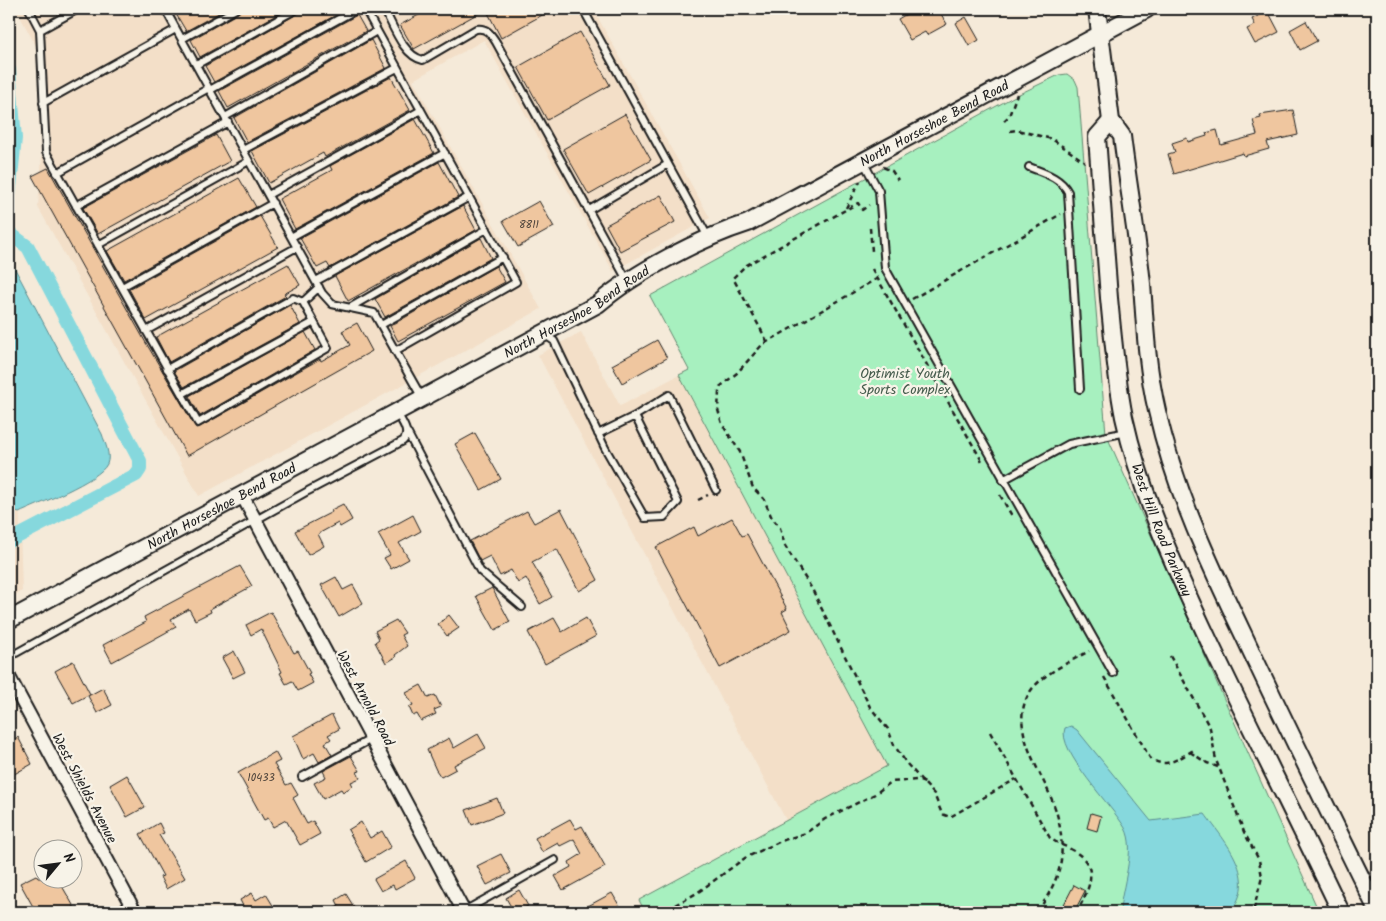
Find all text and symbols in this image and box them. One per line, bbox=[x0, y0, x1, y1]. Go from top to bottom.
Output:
street label: North Horseshoe Bend Road bbox=[856, 74, 1014, 173]
house number: 8811 bbox=[519, 216, 539, 234]
street label: North Horseshoe Bend Road bbox=[500, 260, 655, 365]
park label: Optimist Youth Sports Complex bbox=[860, 363, 951, 401]
street label: North Horseshoe Bend Road bbox=[143, 457, 301, 556]
street label: West Hill Road Parkway bbox=[1125, 461, 1197, 601]
street label: West Arnold Road bbox=[331, 647, 400, 751]
street label: West Shields Avenue bbox=[46, 729, 123, 848]
house number: 10433 bbox=[247, 769, 275, 787]
north arrow bbox=[32, 838, 82, 888]
text: N bbox=[57, 849, 80, 868]

